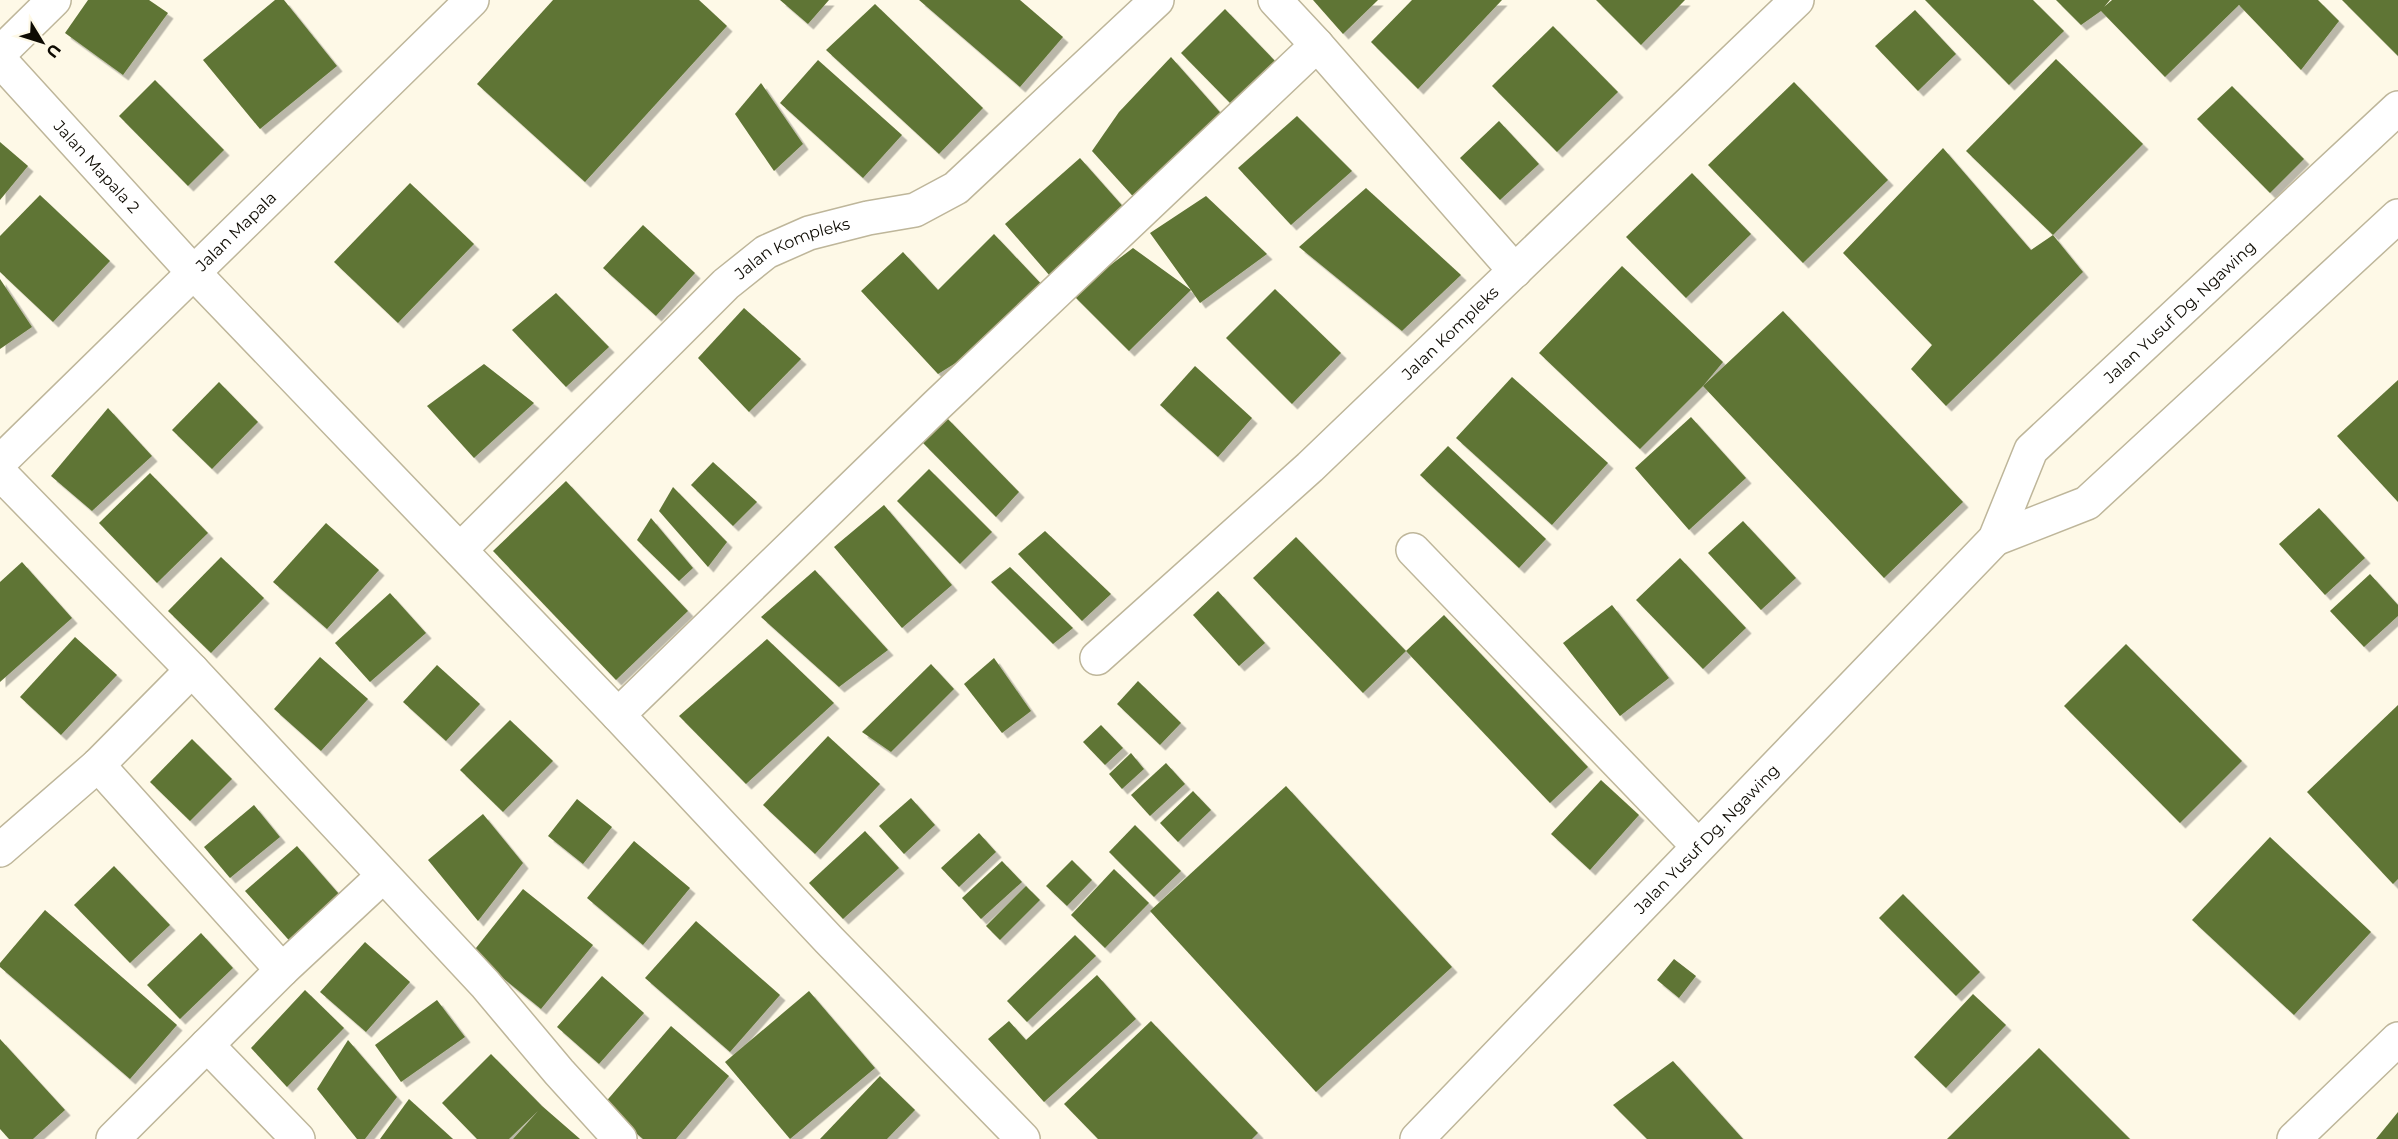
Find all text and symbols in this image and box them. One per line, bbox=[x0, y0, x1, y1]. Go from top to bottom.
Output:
north arrow bbox=[12, 12, 72, 72]
text: U bbox=[42, 40, 65, 62]
street label: Jalan Mapala 2 bbox=[49, 116, 144, 217]
street label: Jalan Mapala bbox=[191, 188, 280, 275]
street label: Jalan Kompleks bbox=[730, 213, 852, 283]
street label: Jalan Yusuf Dg. Ngawing bbox=[2099, 237, 2259, 388]
street label: Jalan Kompleks bbox=[1397, 282, 1502, 384]
street label: Jalan Yusuf Dg. Ngawing bbox=[1629, 760, 1783, 918]

